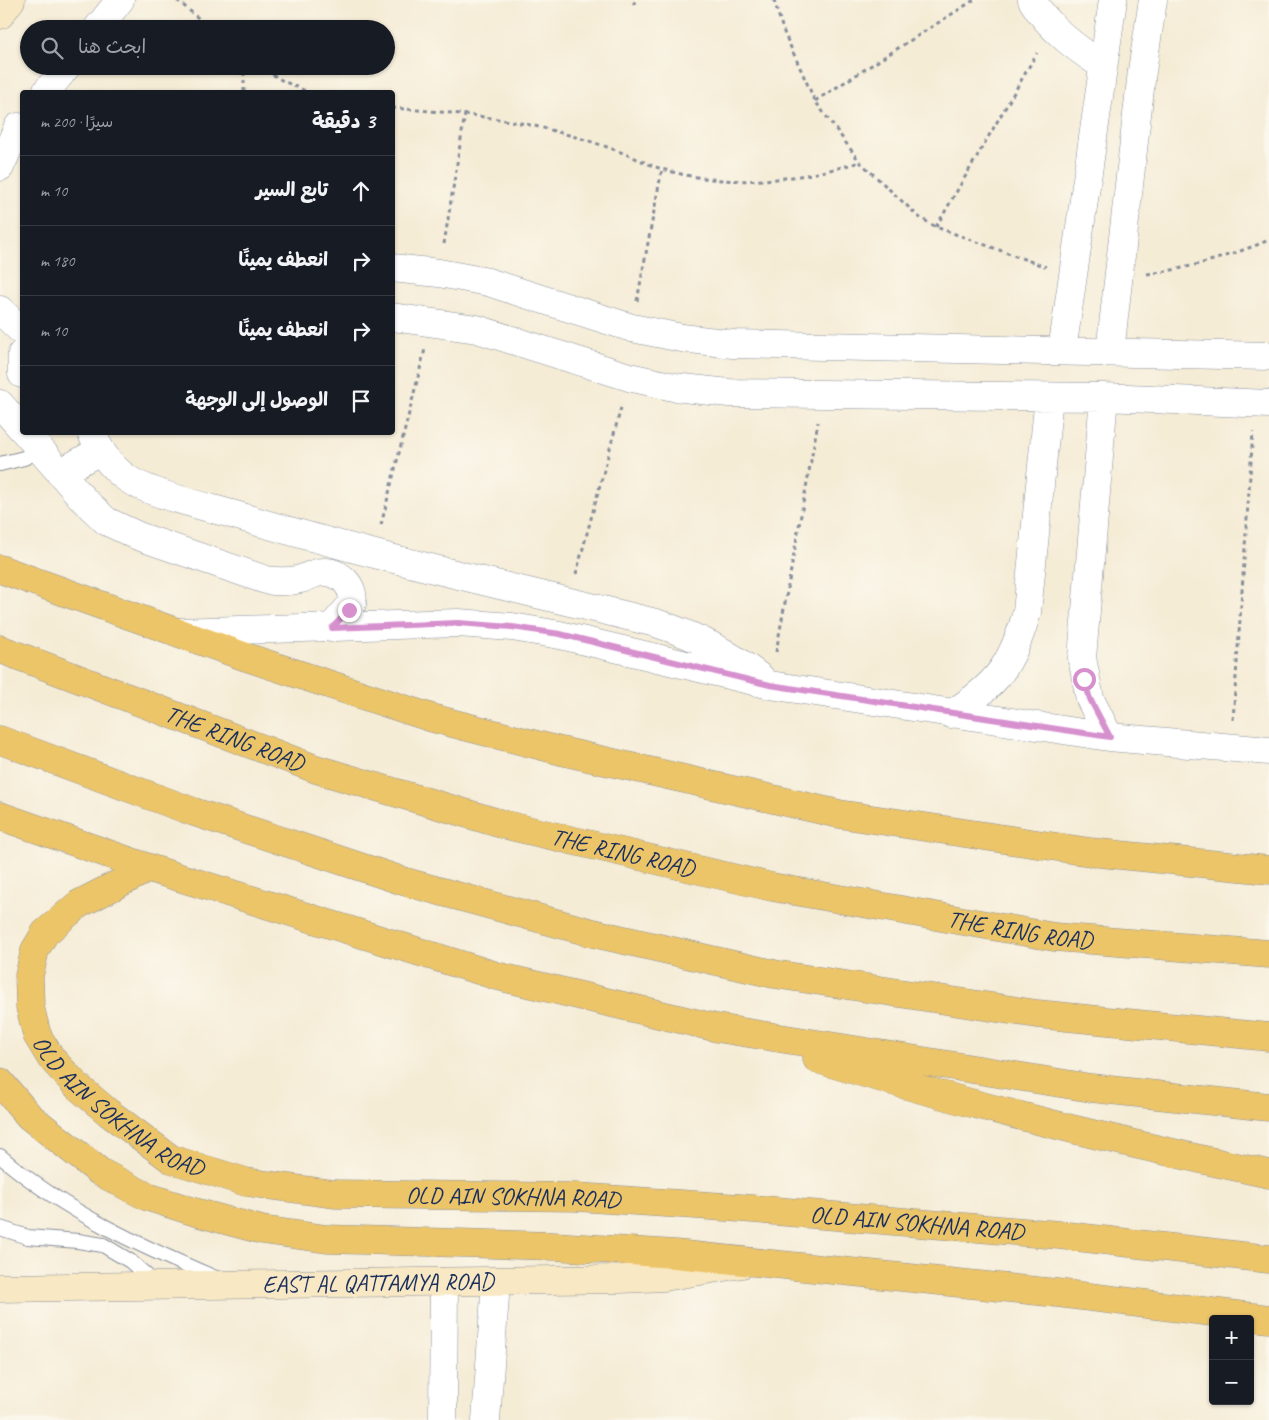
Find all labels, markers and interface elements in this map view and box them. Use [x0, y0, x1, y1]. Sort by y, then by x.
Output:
search box [20, 20, 395, 75]
icon: search [38, 34, 66, 62]
text: ابحث هنا [78, 35, 146, 59]
text: 3 دقيقة [312, 108, 375, 134]
text: سيرًا · 200 m [40, 112, 113, 132]
icon: ahead [347, 177, 375, 205]
text: تابع السير [256, 178, 328, 202]
text: 10 m [40, 181, 67, 201]
icon: right [347, 247, 375, 275]
text: انعطف يمينًا [239, 248, 328, 272]
text: 180 m [40, 251, 74, 271]
icon: right [347, 317, 375, 345]
text: انعطف يمينًا [239, 318, 328, 342]
text: 10 m [40, 321, 67, 341]
icon: arrive [347, 387, 375, 415]
text: الوصول إلى الوجهة [185, 388, 328, 412]
route end [338, 599, 361, 622]
route start [1073, 668, 1096, 691]
street label: THE RING ROAD [161, 698, 310, 779]
street label: THE RING ROAD [548, 821, 699, 884]
street label: THE RING ROAD [945, 903, 1095, 955]
street label: OLD AIN SOKHNA ROAD [26, 1030, 209, 1184]
street label: OLD AIN SOKHNA ROAD [406, 1180, 623, 1215]
street label: OLD AIN SOKHNA ROAD [809, 1199, 1027, 1247]
street label: EAST AL QATTAMYA ROAD [262, 1266, 496, 1299]
map controls [1209, 1315, 1254, 1405]
button: + [1209, 1315, 1254, 1360]
button: − [1209, 1360, 1254, 1405]

